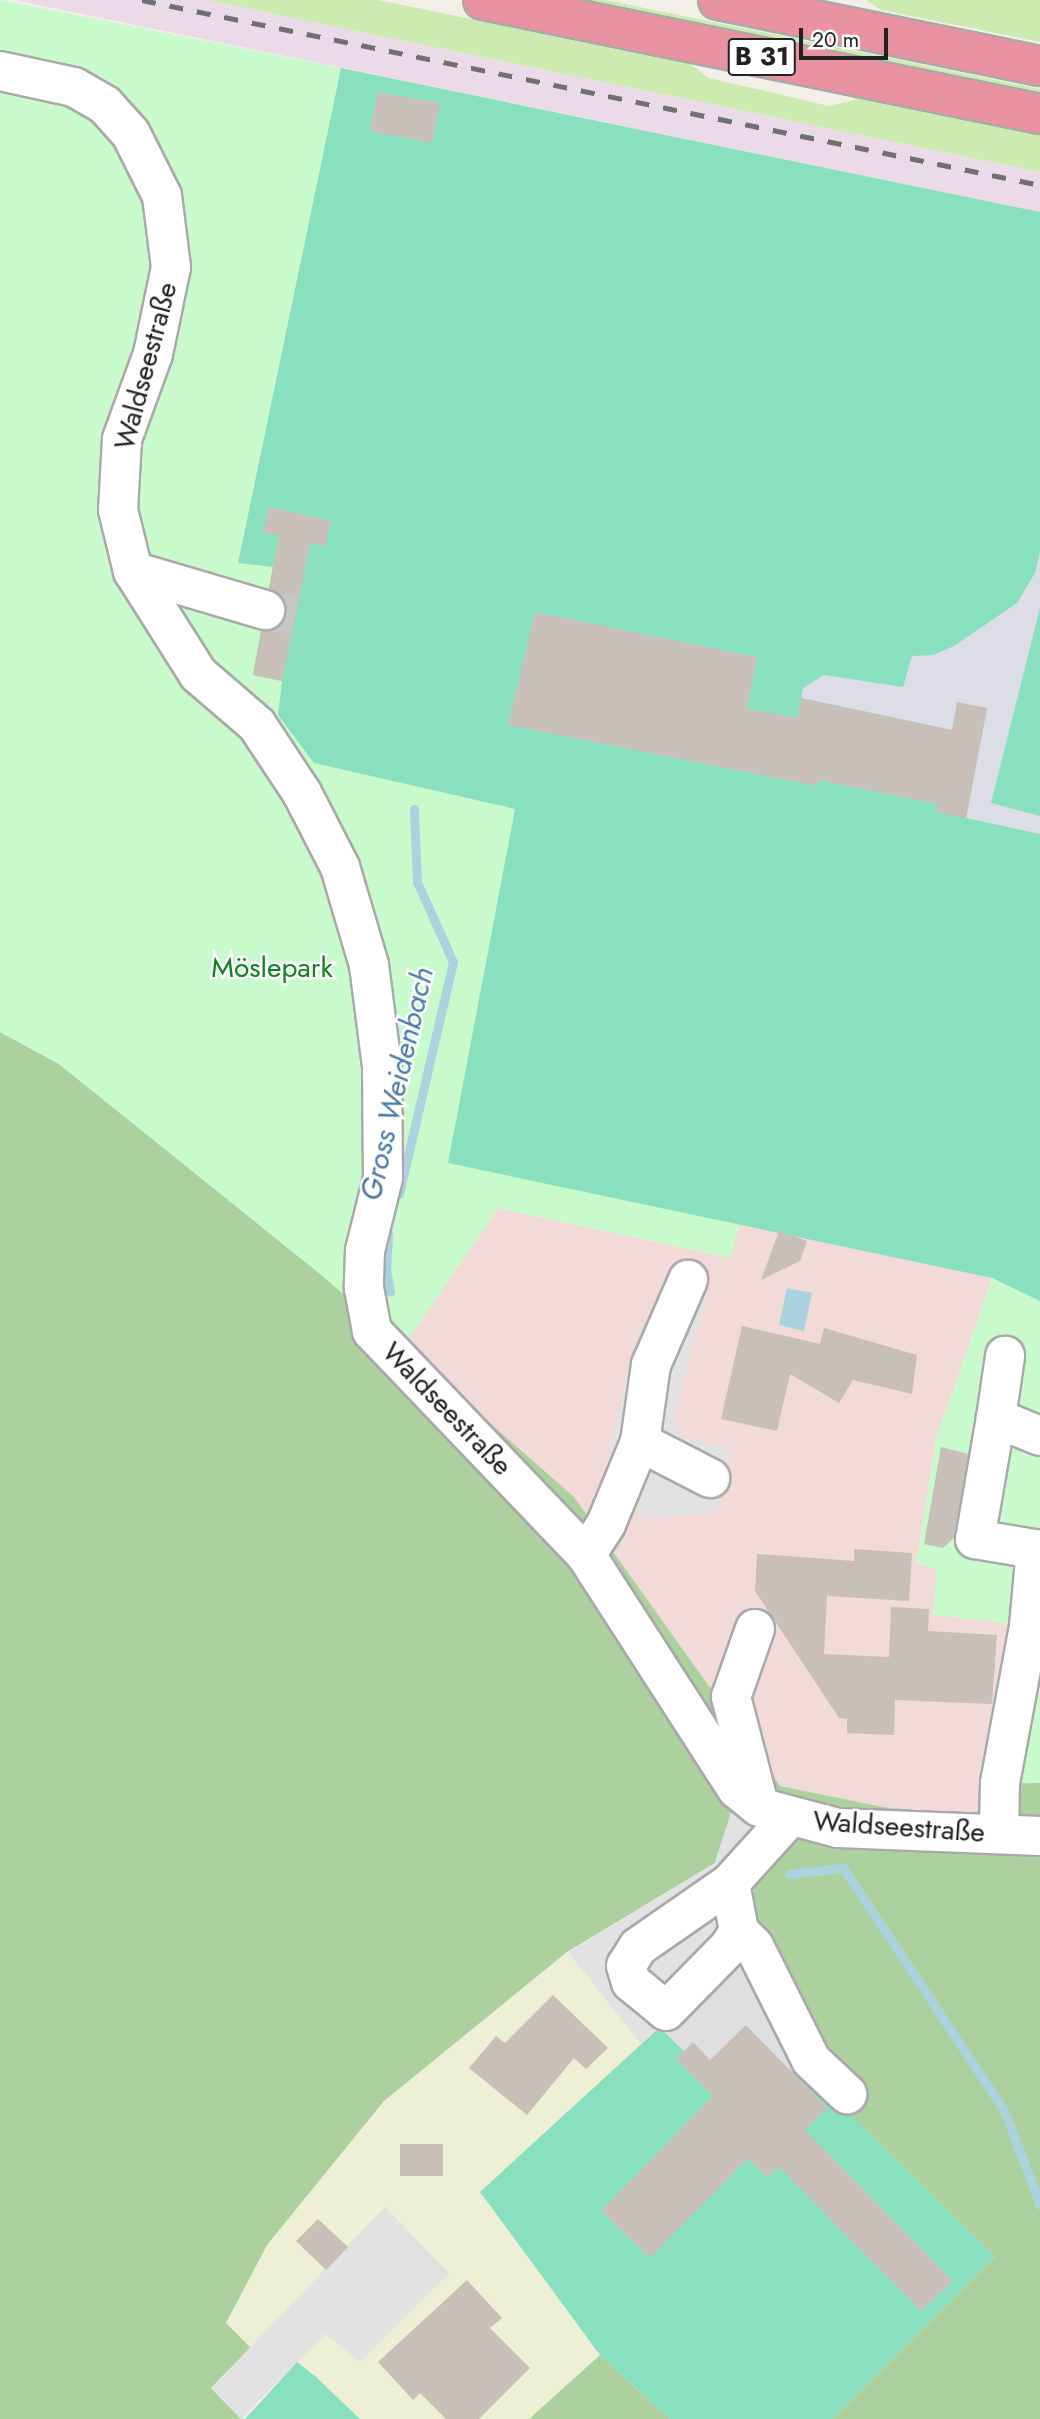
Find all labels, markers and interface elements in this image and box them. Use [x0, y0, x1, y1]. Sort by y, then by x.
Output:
scale bar [802, 14, 891, 58]
text: 20 m [812, 25, 859, 55]
road number: B 31 [727, 34, 797, 80]
street label: Waldseestraße [107, 278, 185, 454]
park label: Möslepark [211, 951, 333, 985]
water label: Gross Weidenbach [353, 964, 441, 1204]
street label: Waldseestraße [375, 1335, 519, 1483]
street label: Waldseestraße [812, 1804, 986, 1850]

